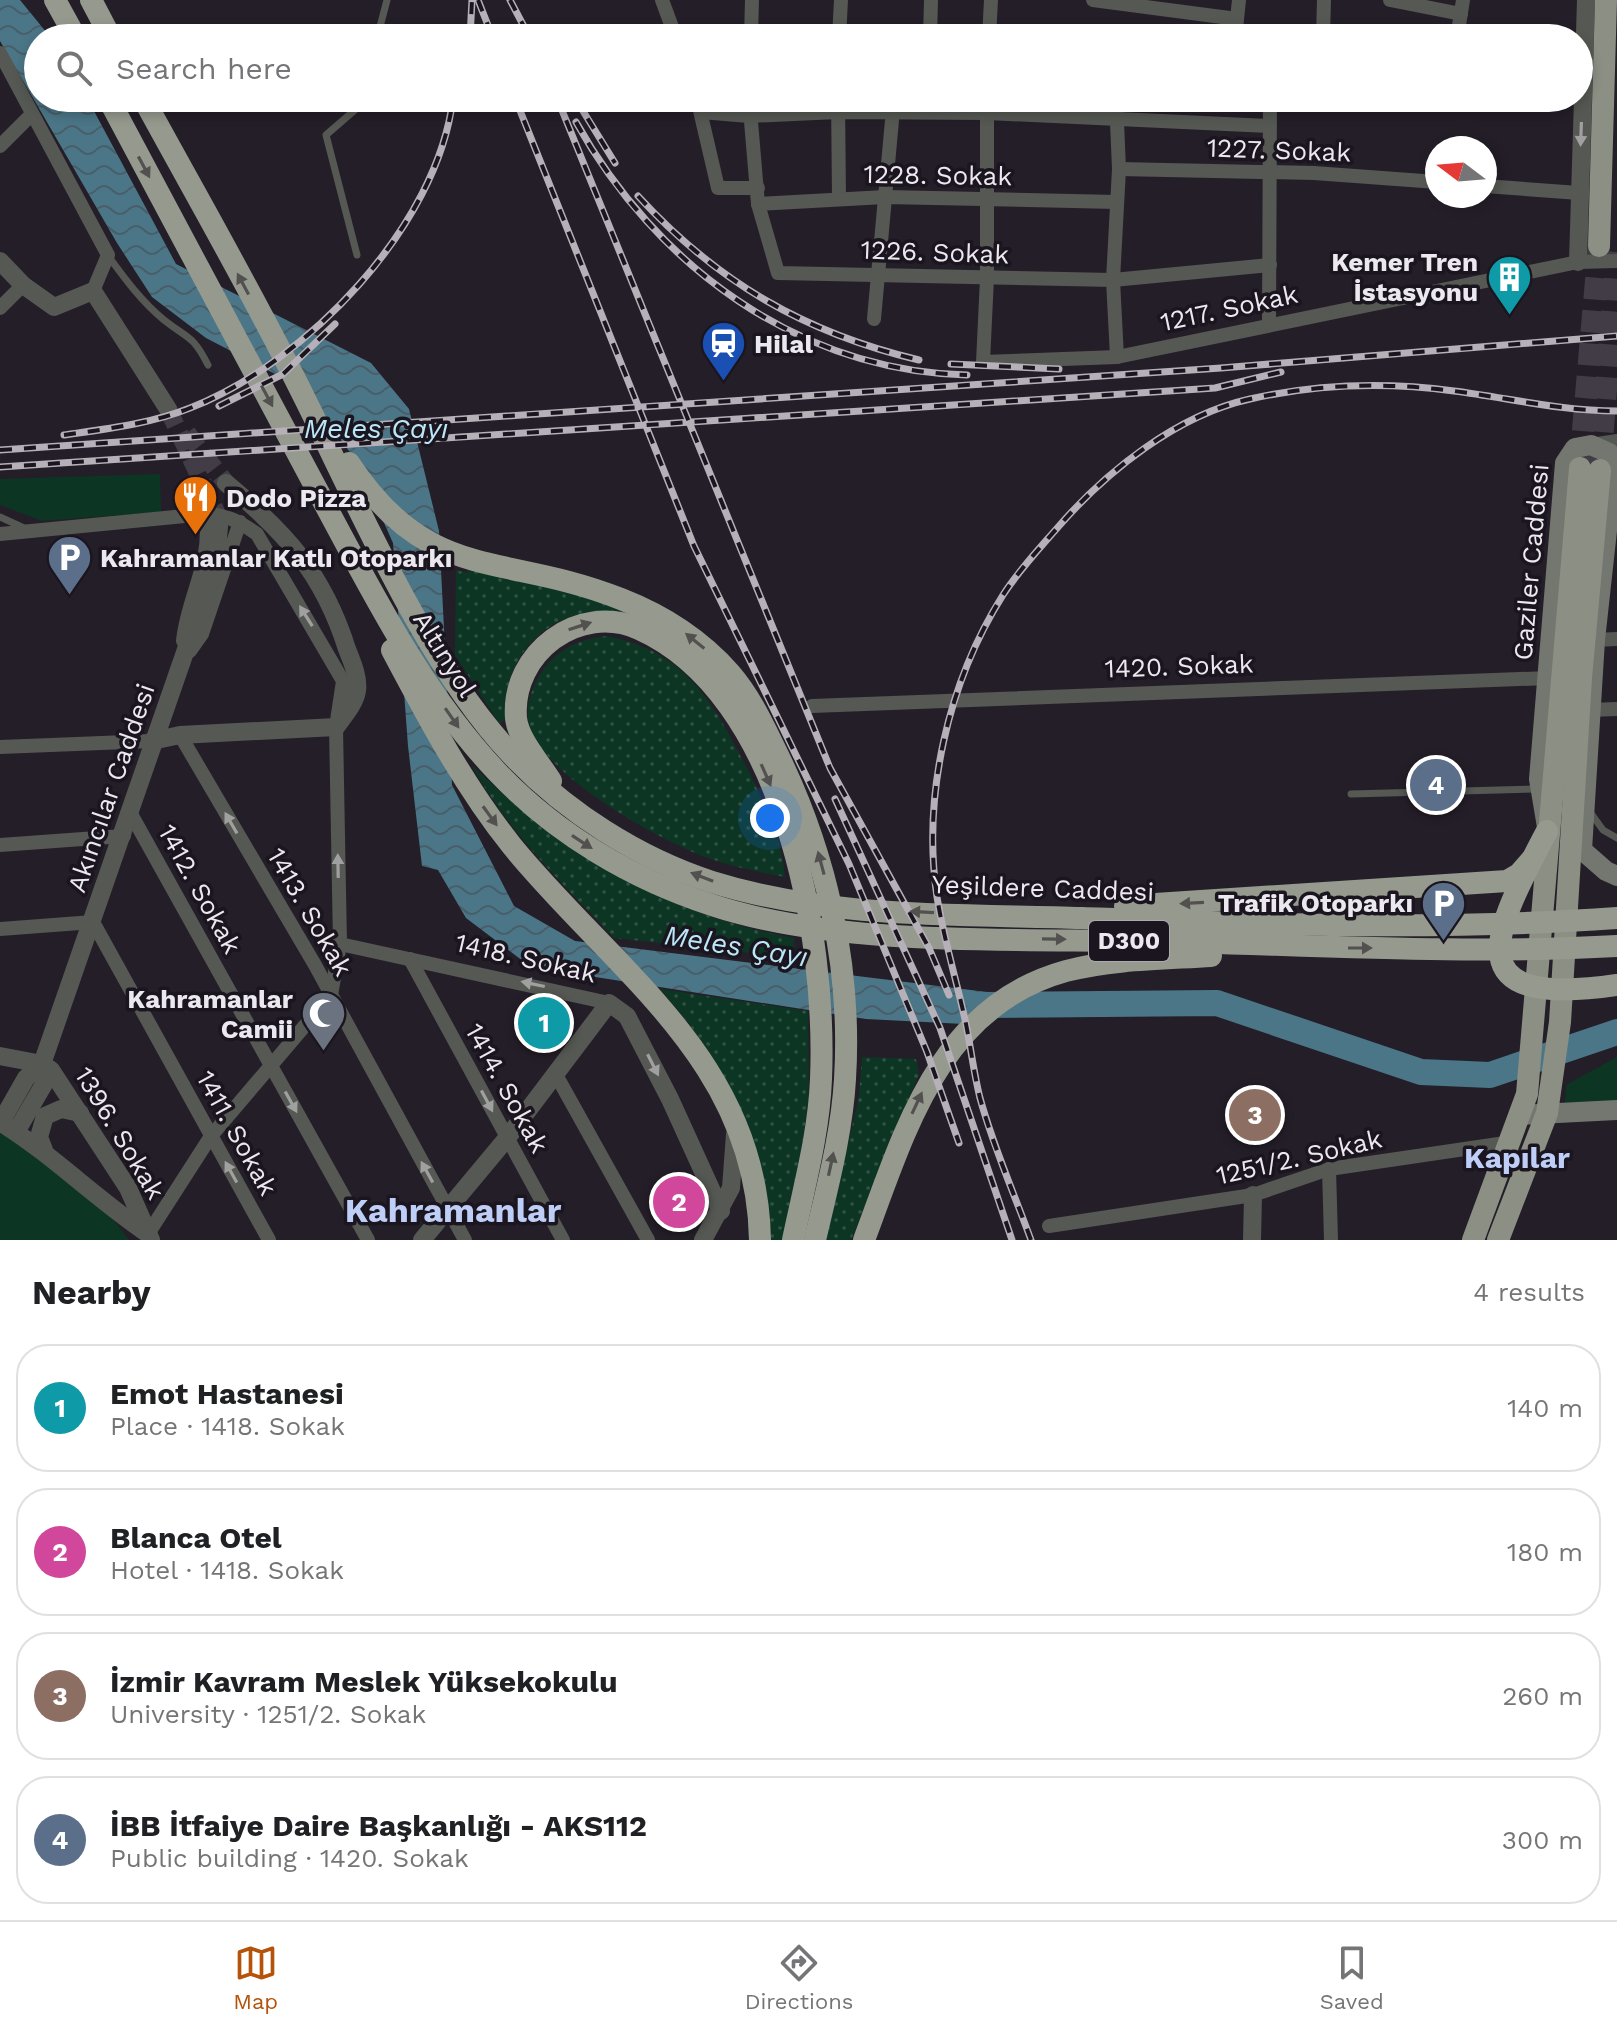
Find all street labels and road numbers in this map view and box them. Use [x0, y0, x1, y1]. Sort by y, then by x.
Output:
street label: 1227. Sokak [1207, 132, 1352, 168]
street label: 1228. Sokak [864, 159, 1013, 191]
street label: 1226. Sokak [860, 234, 1010, 270]
street label: 1217. Sokak [1158, 279, 1301, 337]
street label: Gaziler Caddesi [1507, 463, 1555, 661]
street label: Altınyol [407, 606, 483, 702]
street label: 1420. Sokak [1104, 648, 1254, 684]
street label: Akıncılar Caddesi [61, 680, 161, 896]
street label: 1412. Sokak [152, 819, 248, 959]
street label: 1413. Sokak [261, 843, 359, 982]
street label: Yeşildere Caddesi [931, 869, 1155, 907]
road number: D300 [1089, 921, 1169, 961]
street label: 1418. Sokak [453, 927, 600, 989]
street label: 1414. Sokak [459, 1018, 555, 1158]
street label: 1396. Sokak [69, 1061, 171, 1205]
street label: 1411. Sokak [190, 1065, 284, 1201]
street label: 1251/2. Sokak [1213, 1123, 1385, 1191]

